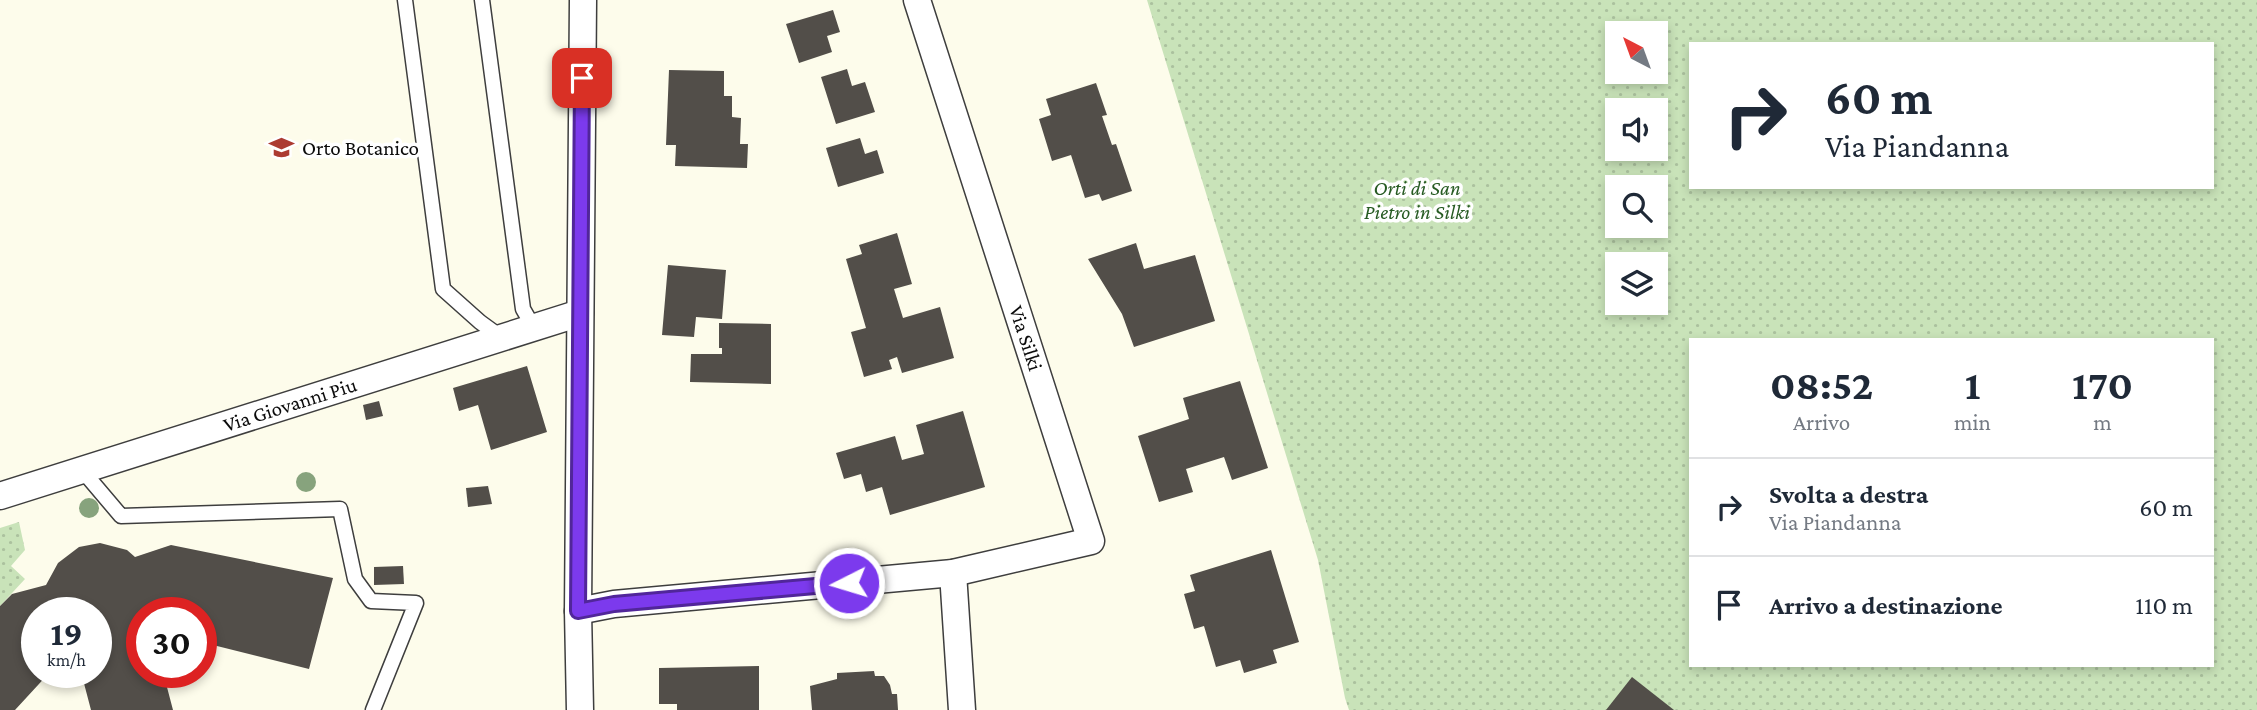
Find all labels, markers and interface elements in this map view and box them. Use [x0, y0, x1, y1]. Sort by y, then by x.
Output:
north arrow [1605, 21, 1668, 84]
map controls [1605, 21, 1668, 315]
pin [552, 48, 612, 108]
icon: arrive [563, 59, 601, 97]
icon: right [1710, 70, 1801, 161]
text: 60 m [1825, 70, 1932, 125]
button: sound [1605, 98, 1668, 161]
text: Via Piandanna [1825, 128, 2009, 164]
school or university icon: Orto Botanico [268, 134, 296, 162]
place label: Orto Botanico [302, 136, 419, 160]
button: search [1605, 175, 1668, 238]
park label: Orti di San Pietro in Silki [1364, 176, 1470, 224]
button: layers [1605, 252, 1668, 315]
street label: Via Silki [1004, 302, 1048, 374]
text: 08:52 [1770, 361, 1873, 408]
text: 1 [1965, 361, 1980, 408]
text: 170 [2072, 361, 2133, 408]
street label: Via Giovanni Piu [220, 372, 360, 437]
text: Arrivo [1793, 409, 1850, 435]
text: min [1954, 409, 1991, 435]
text: m [2093, 409, 2112, 435]
text: Svolta a destra [1769, 480, 1928, 509]
icon: right [1710, 488, 1748, 526]
text: 60 m [2139, 493, 2193, 522]
text: Via Piandanna [1769, 509, 1901, 535]
position arrow [812, 546, 886, 620]
icon: arrive [1710, 586, 1748, 624]
text: Arrivo a destinazione [1769, 591, 2003, 620]
text: 110 m [2135, 591, 2193, 620]
speed limit sign: 30 [126, 597, 217, 688]
text: 19 [50, 614, 83, 653]
text: km/h [47, 650, 86, 670]

